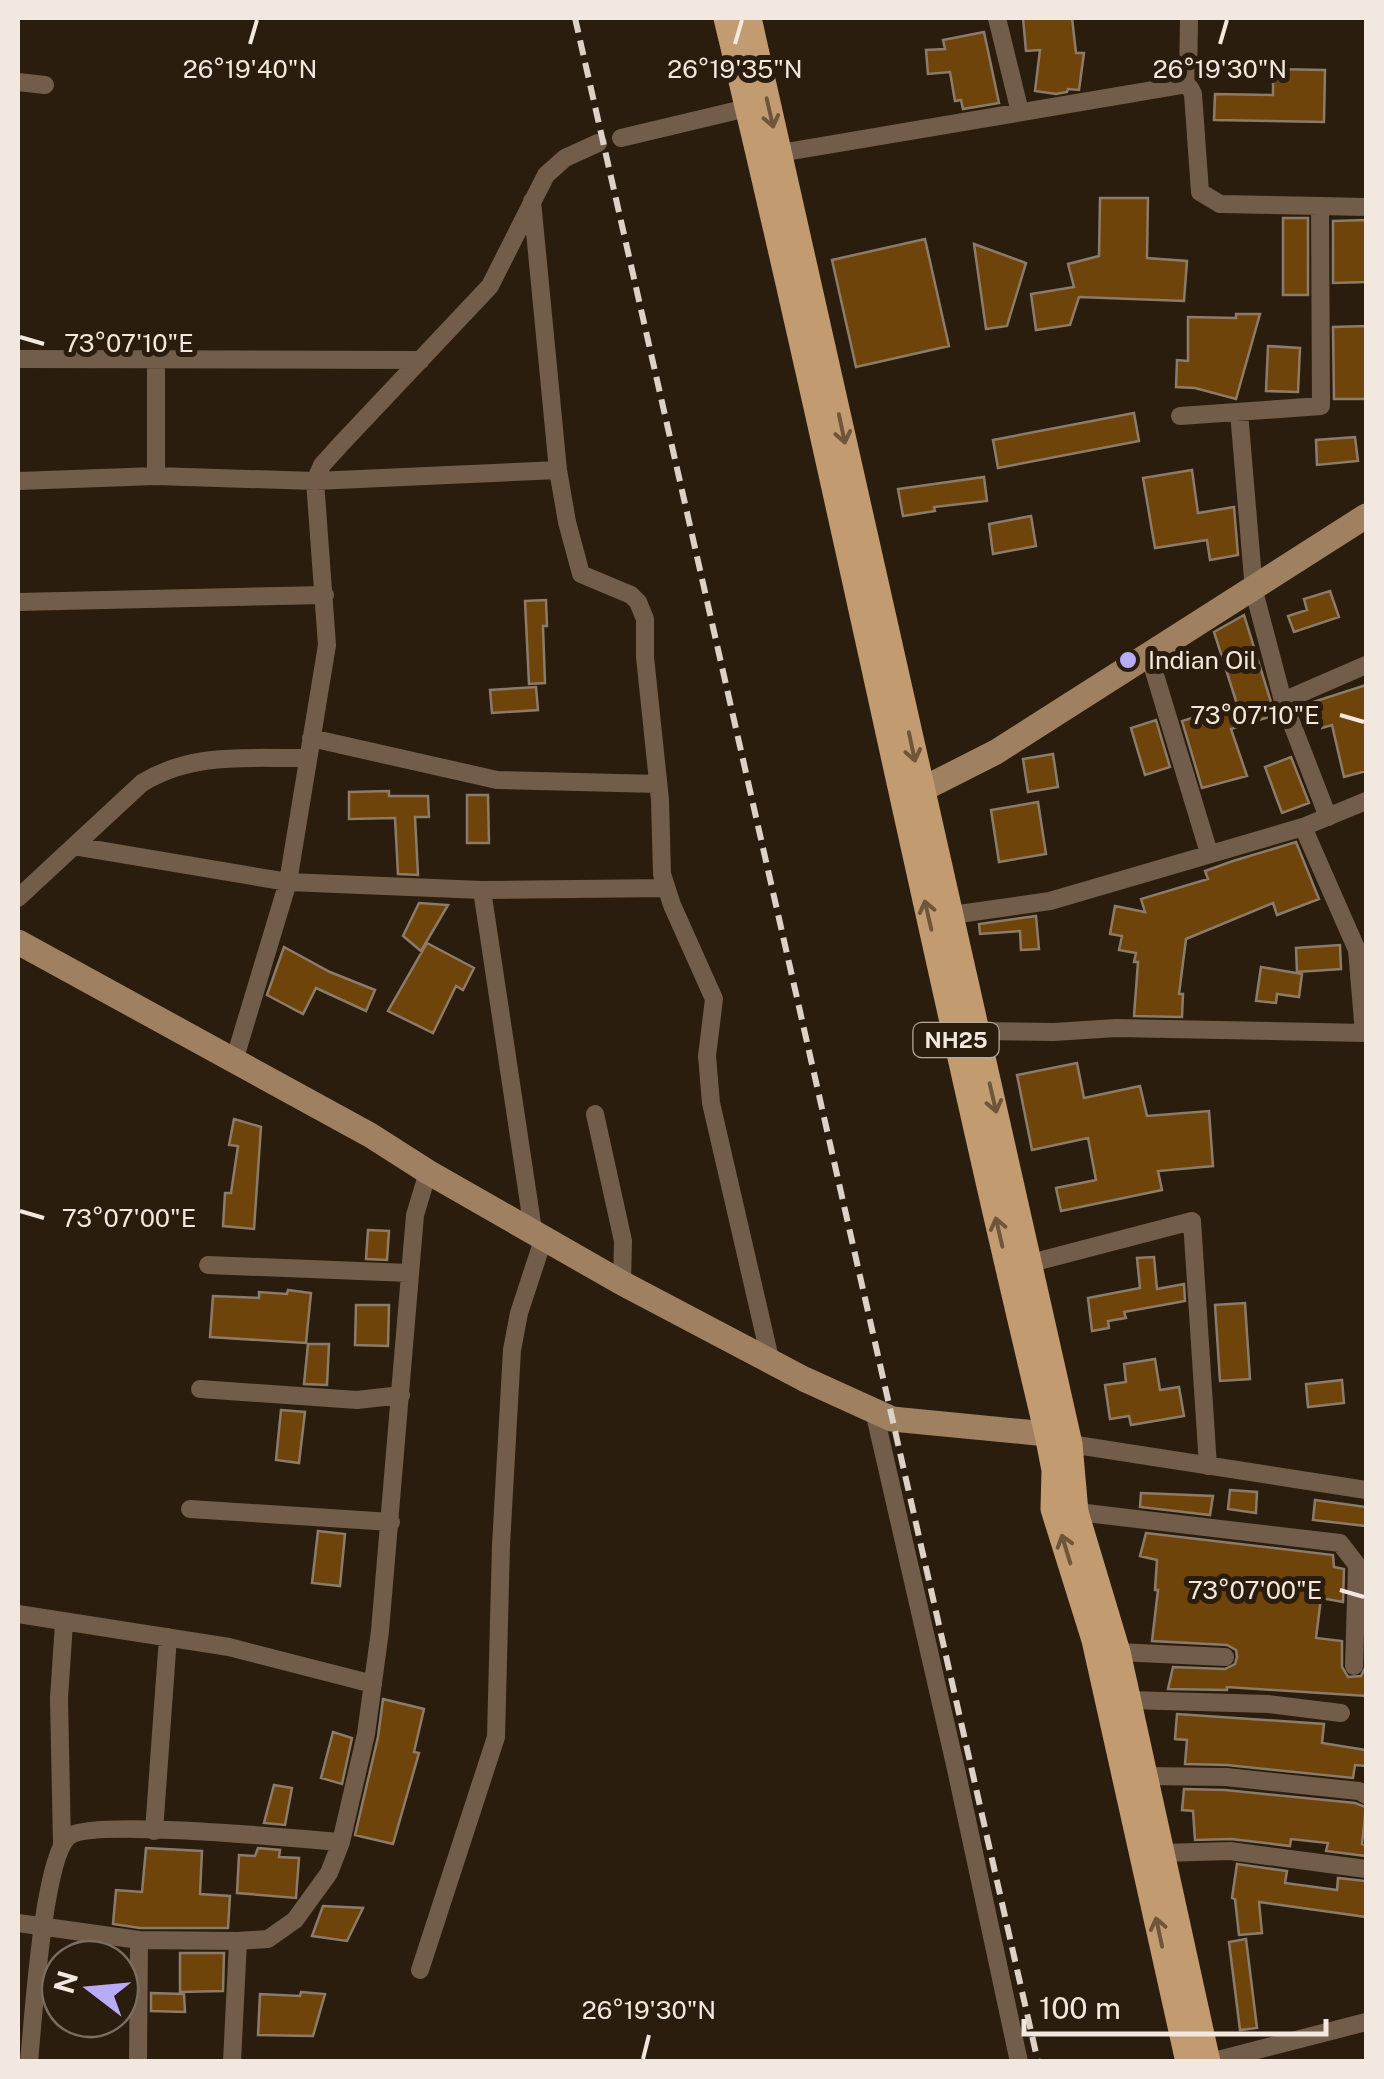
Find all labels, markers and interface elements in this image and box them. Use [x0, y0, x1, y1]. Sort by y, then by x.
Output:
text: 26°19'40"N [183, 54, 317, 84]
text: 26°19'35"N [667, 54, 803, 84]
text: 26°19'30"N [1153, 54, 1287, 84]
one-way arrow [762, 96, 781, 128]
text: 73°07'10"E [64, 328, 194, 358]
one-way arrow [834, 413, 853, 445]
place label: Indian Oil [1148, 645, 1257, 675]
marker: Indian Oil [1117, 649, 1139, 671]
text: 73°07'10"E [1190, 700, 1320, 730]
one-way arrow [903, 730, 922, 762]
one-way arrow [918, 900, 936, 932]
road number: NH25 [914, 1023, 998, 1057]
one-way arrow [985, 1081, 1003, 1113]
text: 73°07'00"E [62, 1203, 196, 1233]
one-way arrow [989, 1217, 1007, 1249]
one-way arrow [1055, 1533, 1073, 1565]
text: 73°07'00"E [1188, 1575, 1322, 1605]
one-way arrow [1149, 1917, 1167, 1949]
north arrow [40, 1939, 140, 2039]
text: N [47, 1967, 84, 1997]
scale bar [1024, 1974, 1326, 2036]
text: 100 m [1039, 1990, 1121, 2026]
text: 26°19'30"N [582, 1995, 716, 2025]

